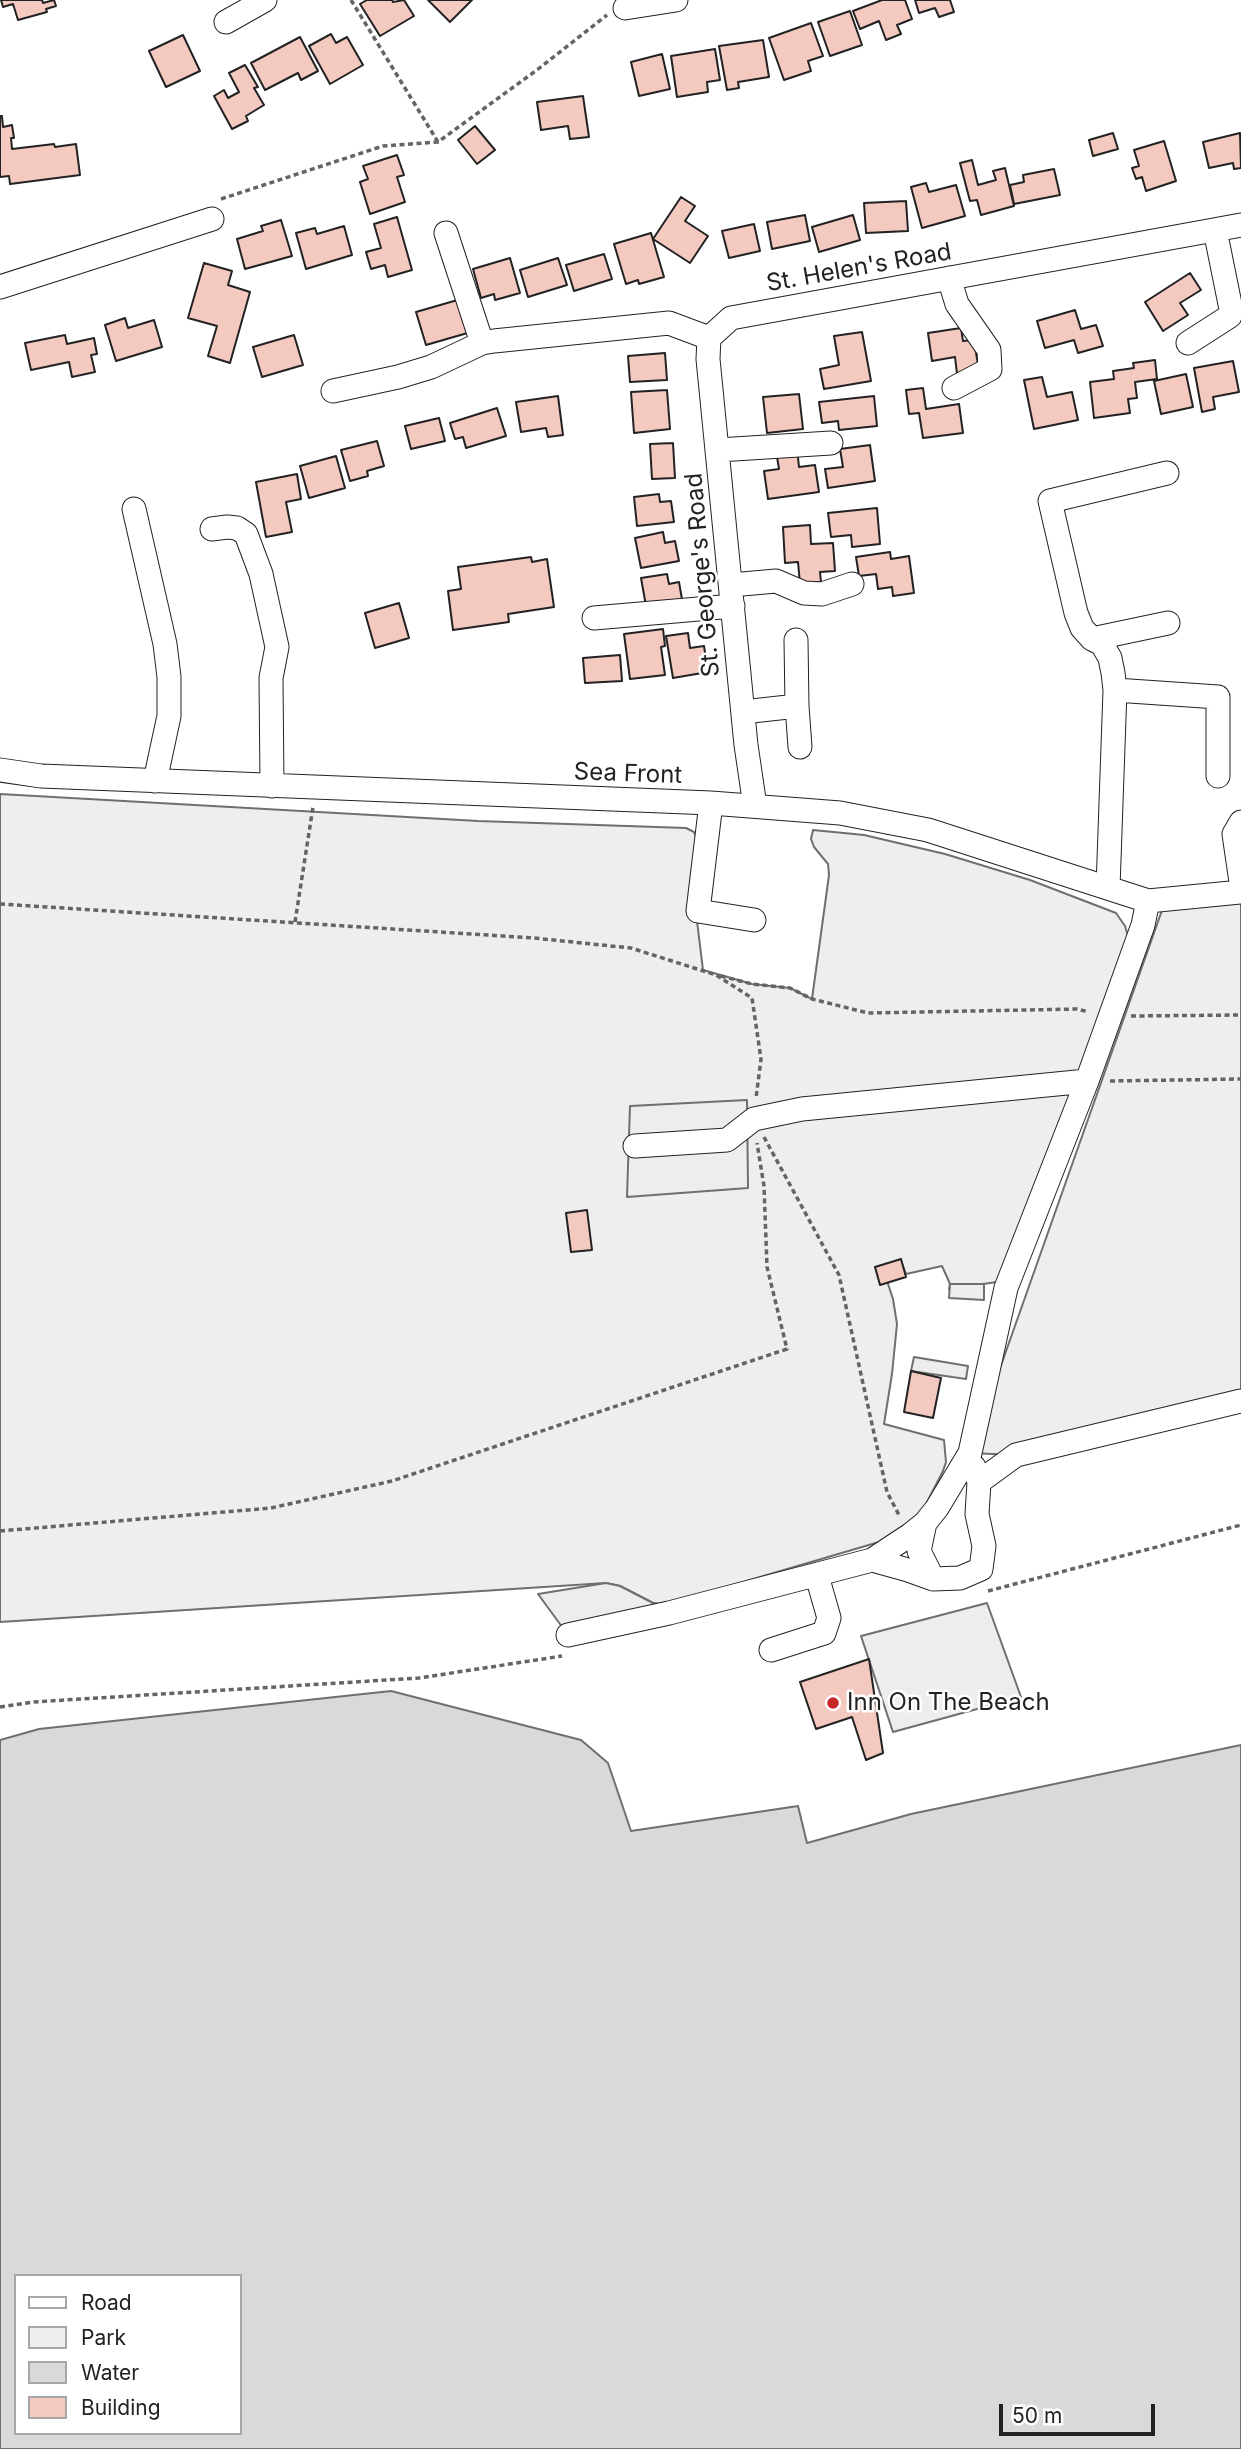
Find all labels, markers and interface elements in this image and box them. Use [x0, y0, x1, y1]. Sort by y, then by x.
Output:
street label: St. Helen's Road [764, 238, 954, 298]
street label: St. George's Road [680, 472, 726, 678]
street label: Sea Front [573, 758, 683, 790]
place label: Inn On The Beach [847, 1689, 1050, 1717]
marker: Inn On The Beach [825, 1695, 841, 1711]
legend [14, 2274, 242, 2435]
text: Road [81, 2290, 132, 2315]
text: Park [81, 2325, 126, 2350]
text: Water [81, 2360, 139, 2385]
scale bar [1003, 2390, 1159, 2434]
text: Building [81, 2395, 161, 2420]
text: 50 m [1012, 2403, 1062, 2428]

